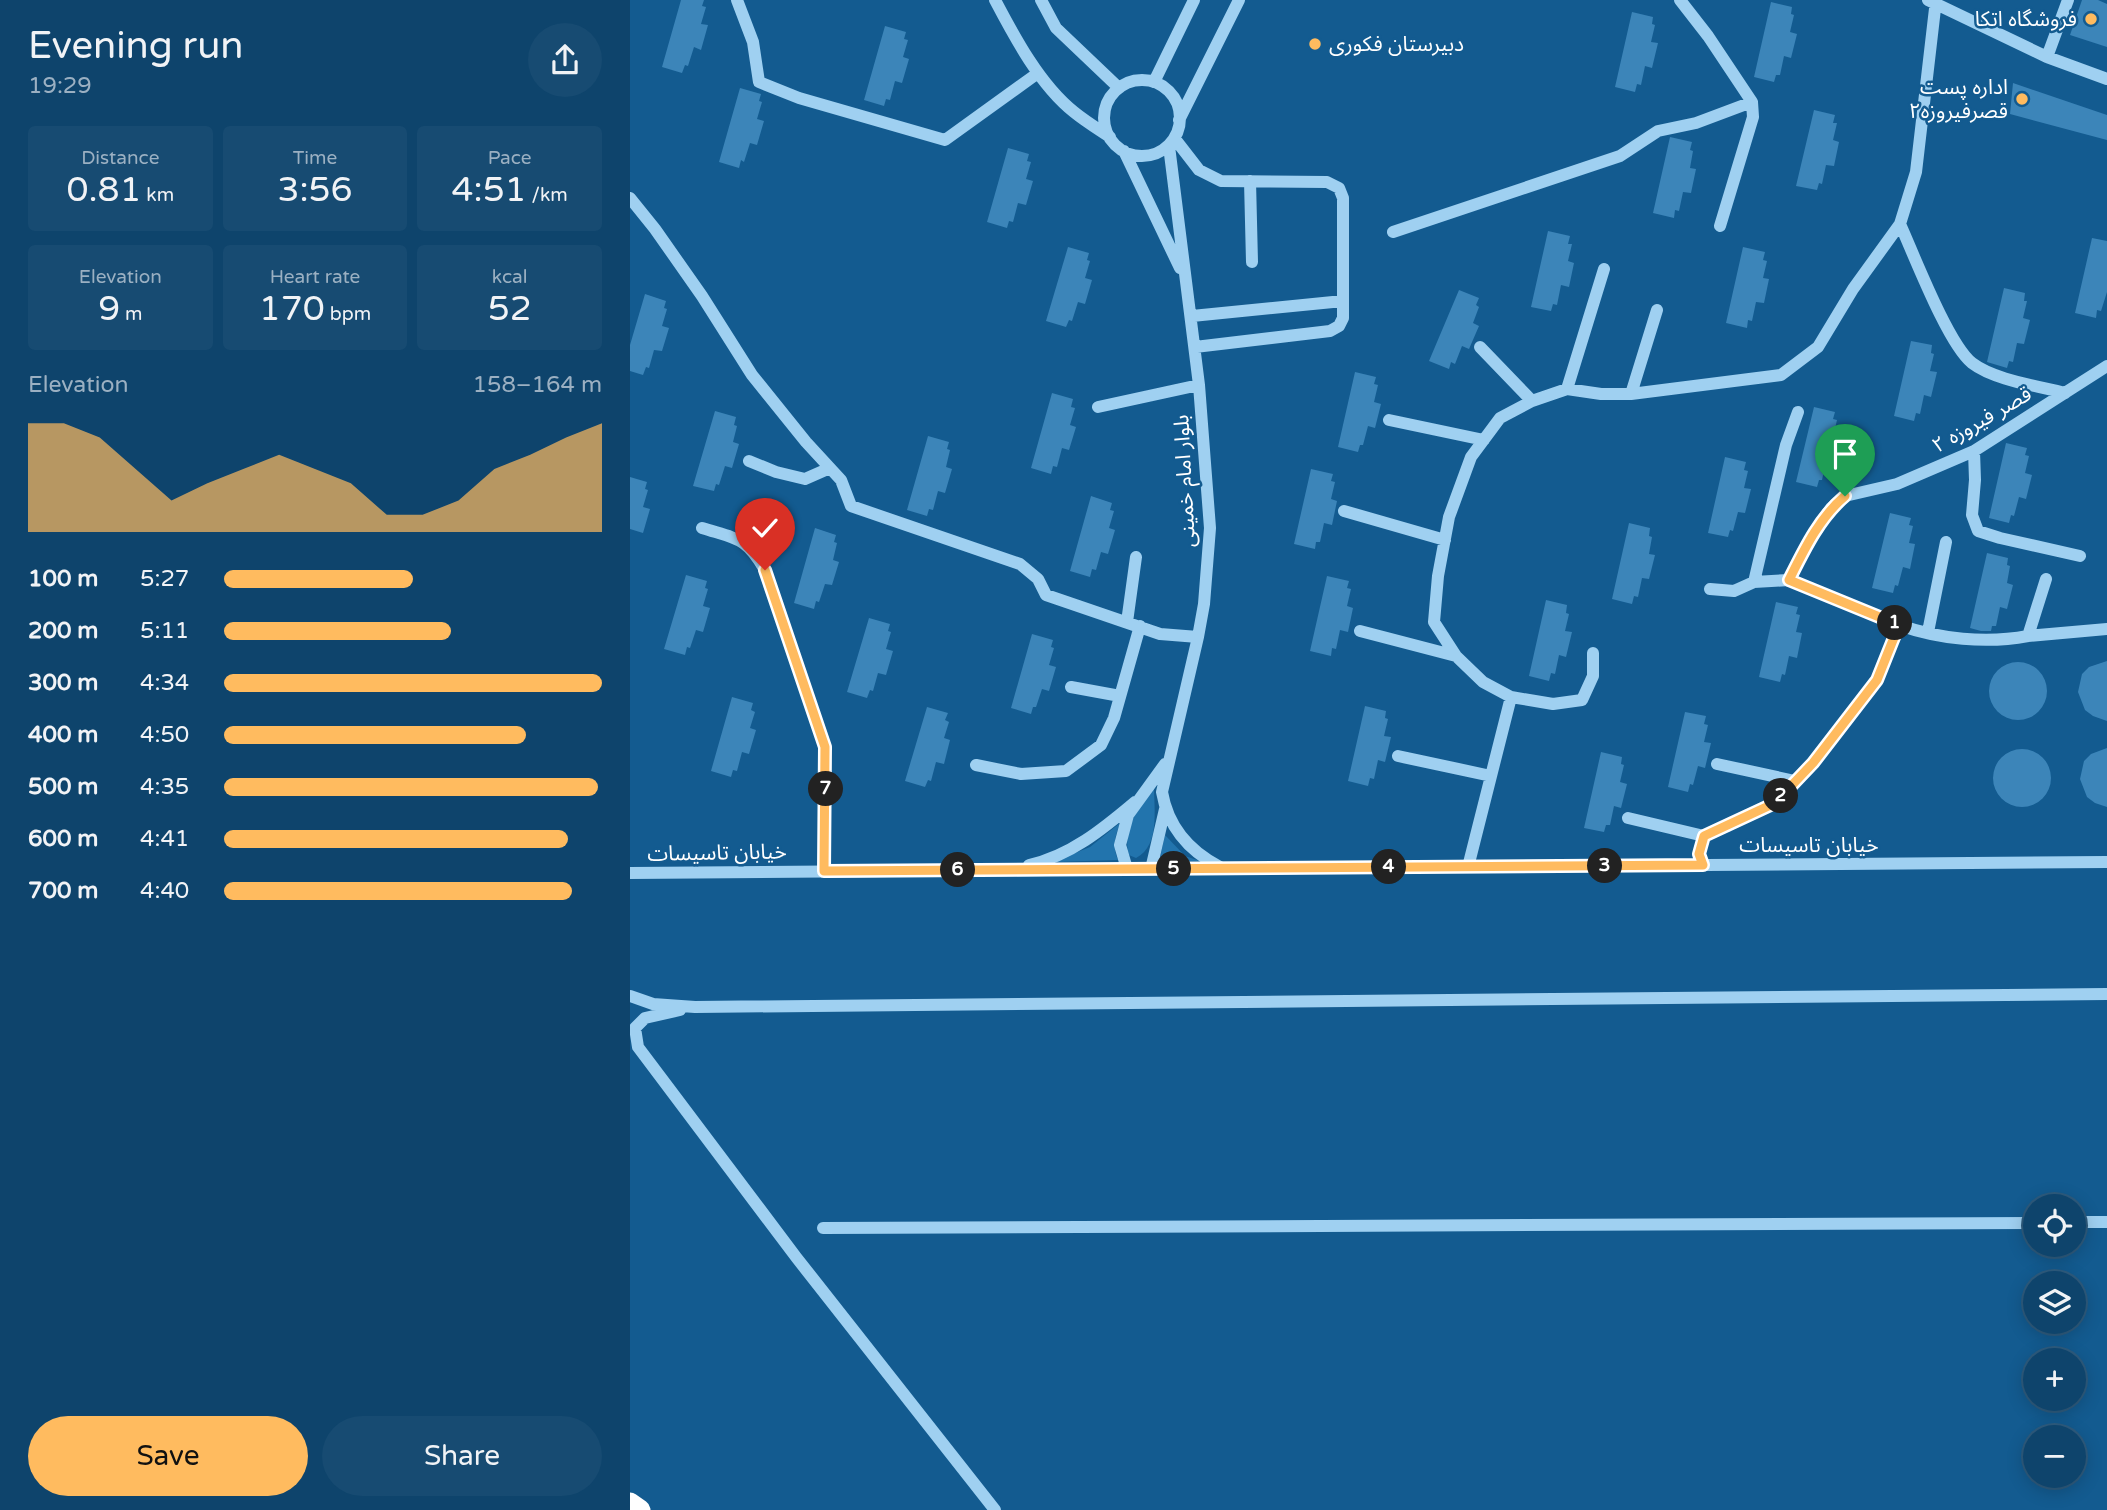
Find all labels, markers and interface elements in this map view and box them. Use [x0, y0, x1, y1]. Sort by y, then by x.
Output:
place label: فروشگاه اتکا [1975, 7, 2077, 32]
marker: فروشگاه اتکا [2083, 11, 2099, 27]
text: Evening run [28, 23, 243, 69]
button: share [528, 23, 602, 97]
place label: دبیرستان فکوری [1329, 32, 1464, 57]
marker: دبیرستان فکوری [1307, 36, 1323, 52]
text: 19:29 [28, 72, 92, 100]
place label: اداره پست قصرفیروزه۲ [1909, 75, 2008, 124]
marker: اداره پست قصرفیروزه۲ [2014, 91, 2030, 107]
text: Distance [81, 147, 159, 169]
text: Time [293, 147, 337, 169]
text: Pace [488, 147, 532, 169]
text: 0.81 [67, 169, 141, 211]
text: 3:56 [277, 169, 353, 211]
text: 4:51 [452, 169, 527, 211]
text: km [141, 184, 174, 206]
text: /km [527, 184, 568, 206]
text: Elevation [79, 266, 162, 288]
text: Heart rate [270, 266, 360, 288]
text: kcal [492, 266, 528, 288]
text: 9 [98, 288, 120, 330]
text: 170 [259, 288, 325, 330]
text: 52 [488, 288, 532, 330]
text: m [120, 303, 143, 325]
text: bpm [325, 303, 371, 325]
text: Elevation [28, 371, 129, 399]
text: 158–164 m [473, 371, 602, 399]
street label: قصر فیروزه ۲ [1928, 381, 2036, 459]
street label: بلوار امام خمینی [1169, 414, 1204, 548]
pin [1815, 424, 1875, 496]
icon: arrive [1826, 435, 1864, 473]
pin [735, 498, 795, 570]
icon: check [746, 509, 784, 547]
text: 100 m [28, 565, 98, 593]
text: 5:27 [140, 565, 189, 593]
pin: 1 [1878, 606, 1912, 640]
text: 1 [1889, 611, 1900, 633]
text: 200 m [28, 617, 98, 645]
text: 5:11 [140, 617, 189, 645]
text: 300 m [28, 669, 98, 697]
text: 4:34 [140, 669, 189, 697]
text: 400 m [28, 721, 98, 749]
text: 4:50 [140, 721, 189, 749]
pin: 7 [808, 772, 844, 806]
text: 500 m [28, 773, 98, 801]
text: 4:35 [140, 773, 189, 801]
text: 7 [820, 777, 831, 799]
pin: 2 [1764, 778, 1798, 814]
text: 2 [1775, 784, 1786, 806]
text: 600 m [28, 825, 98, 853]
text: 4:41 [140, 825, 189, 853]
street label: خیابان تاسیسات [1739, 833, 1879, 858]
street label: خیابان تاسیسات [647, 839, 787, 867]
pin: 3 [1588, 848, 1622, 884]
pin: 4 [1372, 850, 1406, 884]
pin: 6 [940, 852, 976, 888]
pin: 5 [1156, 852, 1192, 886]
text: 3 [1599, 854, 1610, 876]
text: 4 [1383, 855, 1394, 877]
text: 5 [1168, 857, 1179, 879]
text: 6 [952, 858, 963, 880]
text: 700 m [28, 877, 98, 905]
text: 4:40 [140, 877, 189, 905]
map controls [2023, 1194, 2086, 1488]
button: locate [2023, 1194, 2086, 1257]
button: layers [2023, 1271, 2086, 1334]
button: + [2023, 1348, 2086, 1411]
button: Save [28, 1416, 308, 1496]
button: Share [322, 1416, 602, 1496]
button: − [2023, 1425, 2086, 1488]

